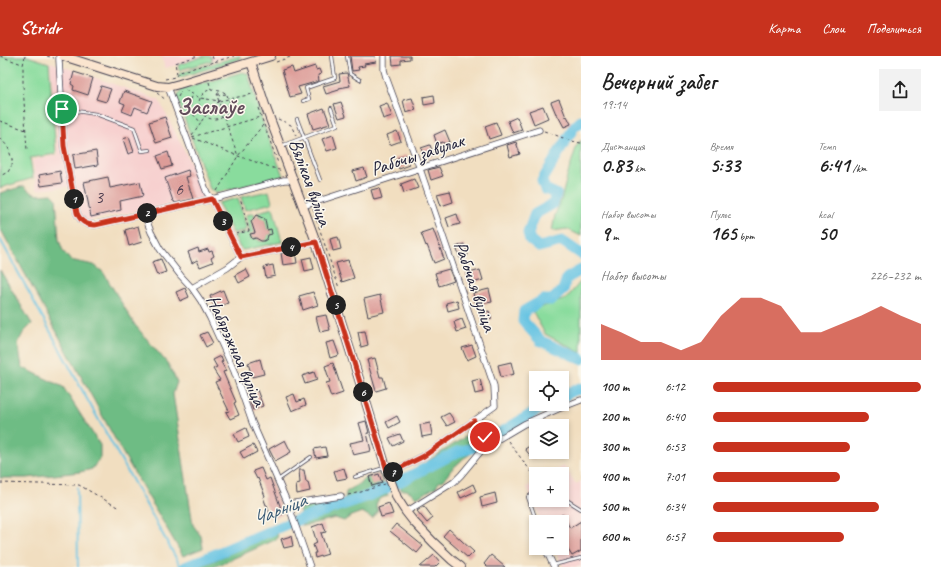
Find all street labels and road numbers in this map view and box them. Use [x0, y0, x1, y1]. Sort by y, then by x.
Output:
street label: Рабочы завулак [368, 128, 469, 181]
street label: Вялікая вуліца [283, 136, 337, 231]
street label: Рабочая вуліца [448, 238, 502, 336]
street label: Набярэжная вуліца [201, 291, 272, 411]

